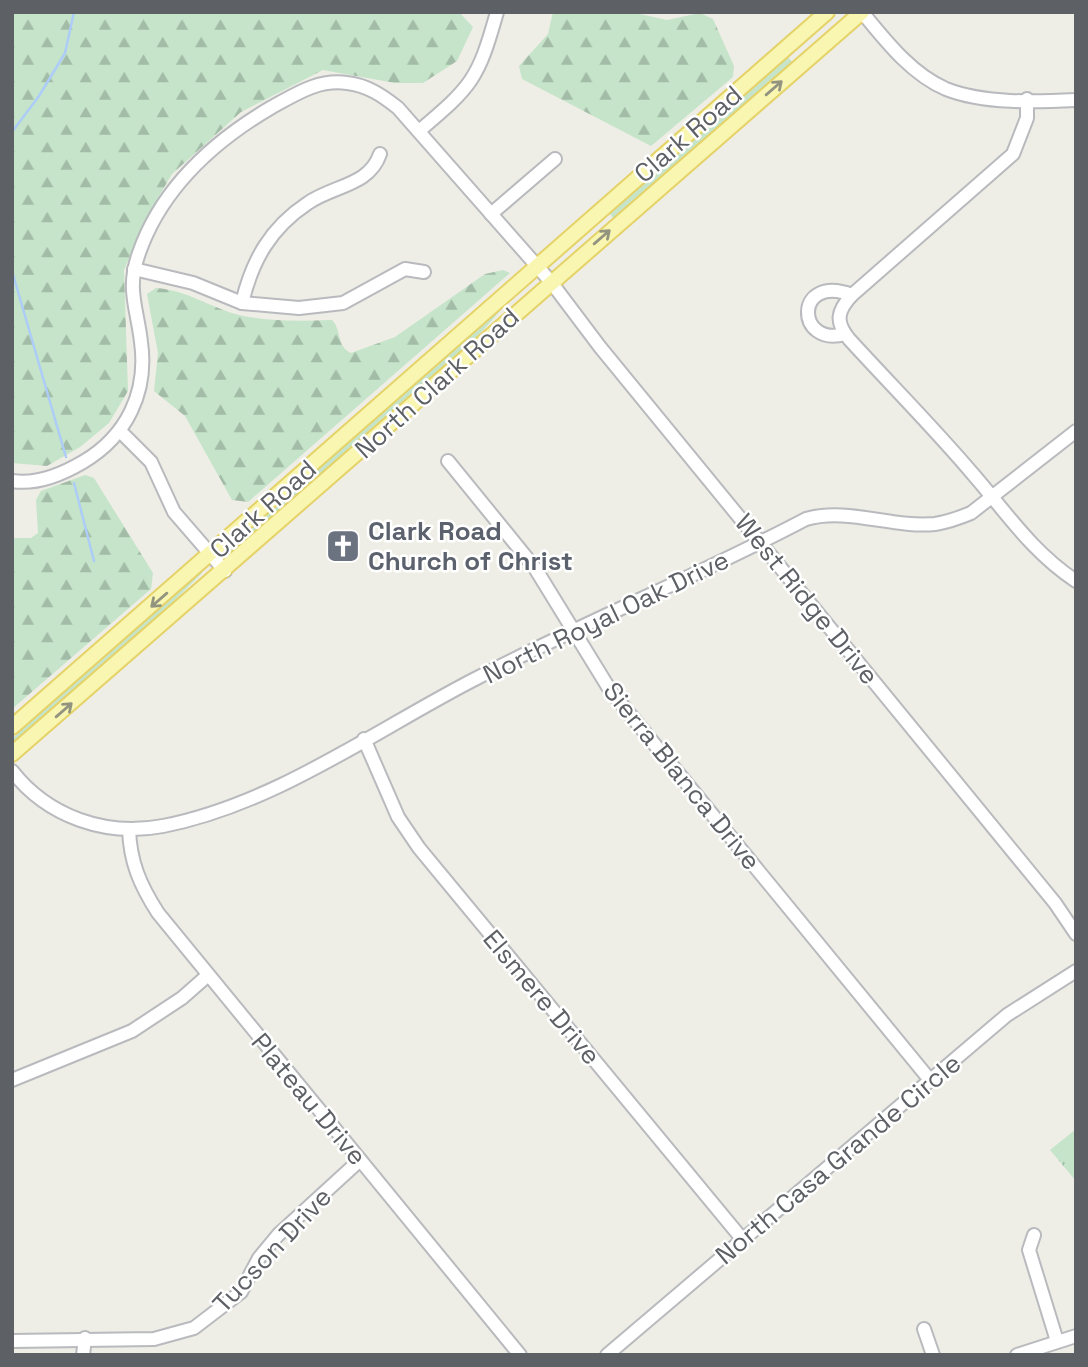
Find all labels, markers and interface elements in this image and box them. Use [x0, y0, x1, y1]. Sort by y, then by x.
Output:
street label: Clark Road [627, 78, 749, 190]
one-way arrow [765, 80, 783, 96]
one-way arrow [593, 229, 611, 245]
street label: North Clark Road [348, 300, 526, 466]
street label: Clark Road [202, 452, 324, 566]
street label: West Ridge Drive [728, 507, 886, 691]
place label: Clark Road Church of Christ [368, 514, 573, 578]
church icon: Clark Road Church of Christ [324, 527, 362, 565]
street label: North Royal Oak Drive [477, 543, 735, 691]
one-way arrow [150, 592, 168, 608]
street label: Sierra Blanca Drive [596, 675, 768, 877]
one-way arrow [55, 702, 73, 718]
street label: Elsmere Drive [476, 922, 608, 1072]
street label: Plateau Drive [244, 1026, 374, 1172]
street label: North Casa Grande Circle [708, 1046, 968, 1272]
street label: Tucson Drive [205, 1180, 339, 1320]

